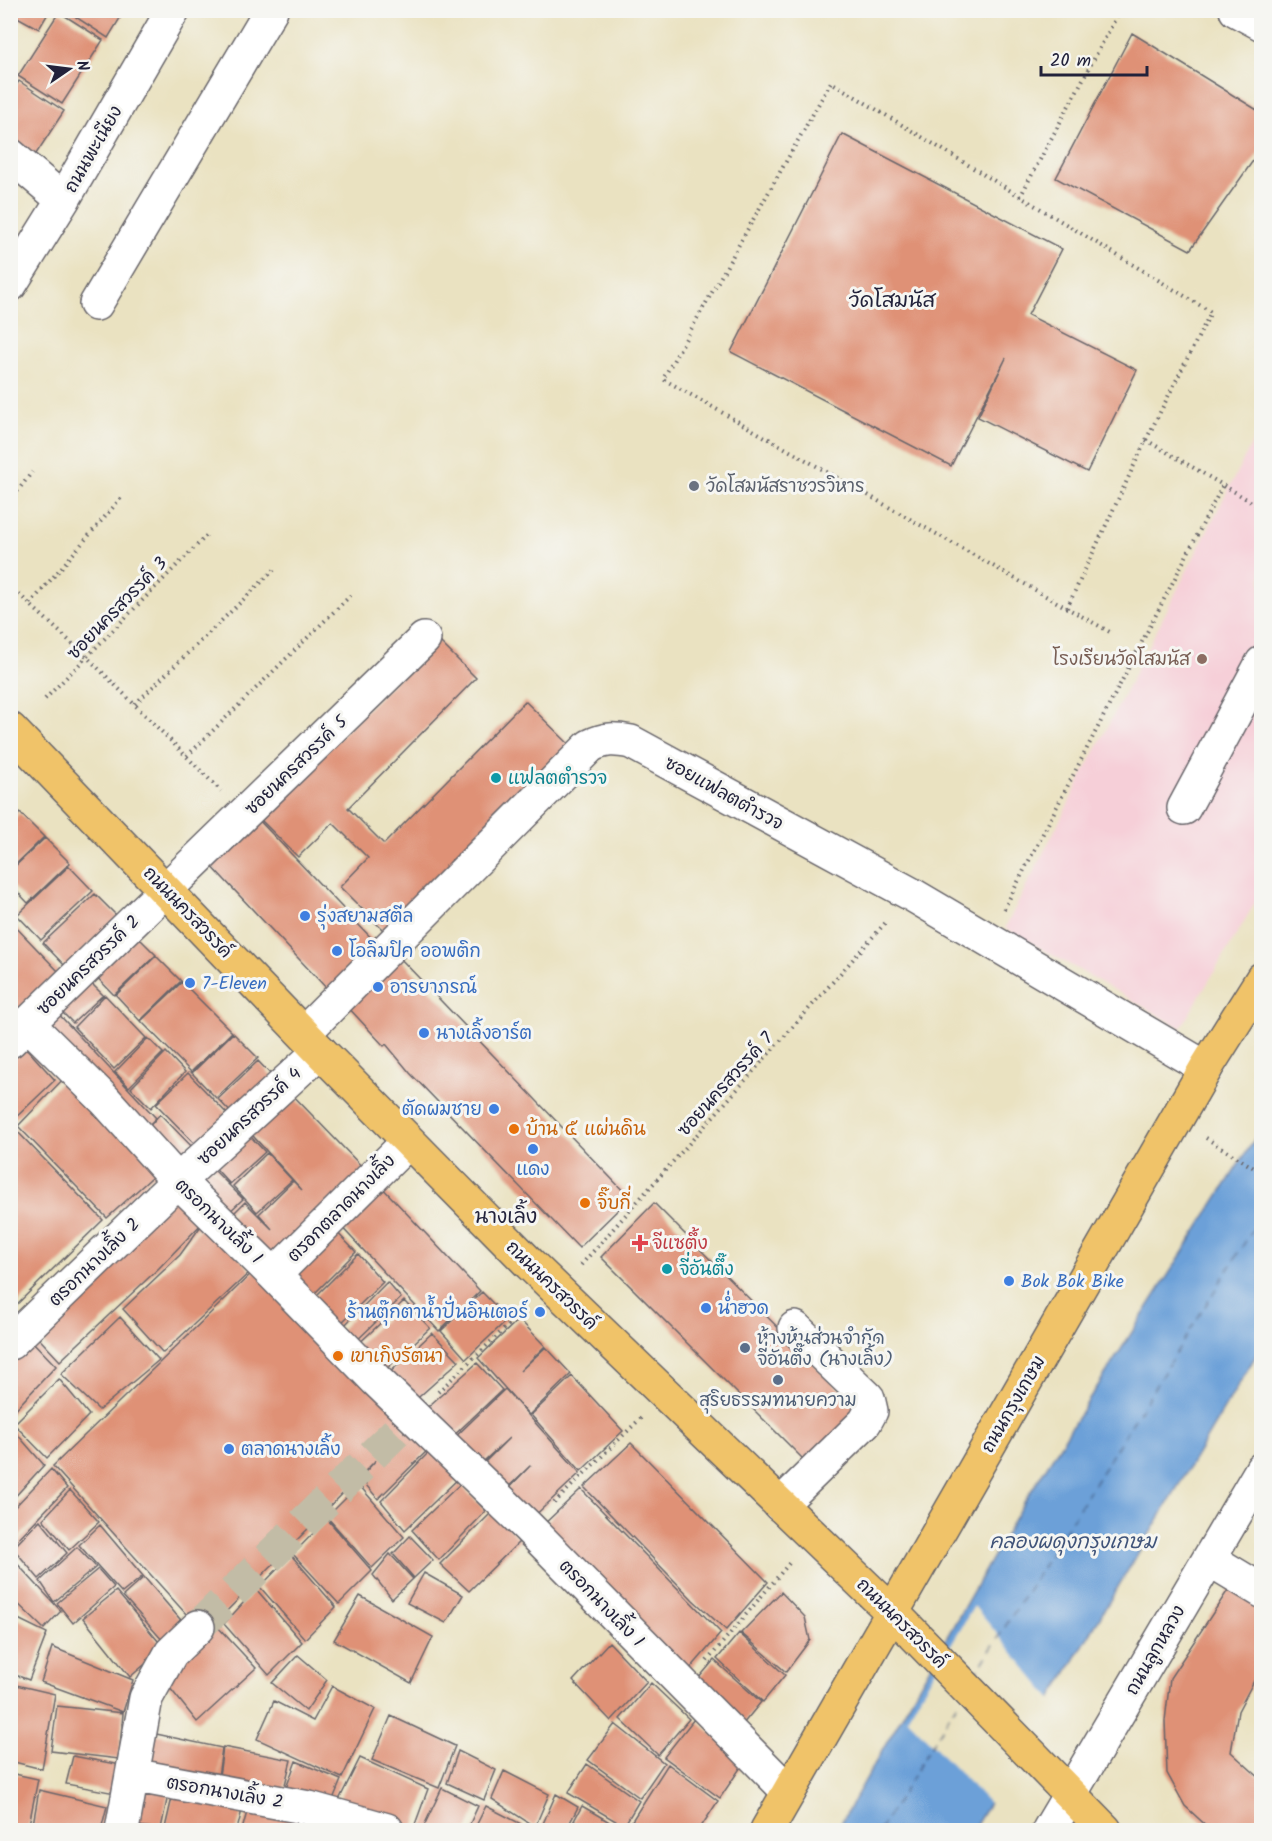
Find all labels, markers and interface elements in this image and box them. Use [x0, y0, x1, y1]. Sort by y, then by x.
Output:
north arrow [39, 39, 99, 99]
scale bar [1041, 39, 1148, 77]
text: 20 m [1050, 47, 1091, 76]
text: N [69, 58, 95, 74]
street label: ถนนพะเนียง [58, 101, 131, 199]
district label: วัดโสมนัส [849, 285, 937, 318]
place label: วัดโสมนัสราชวรวิหาร [706, 473, 864, 502]
marker: วัดโสมนัสราชวรวิหาร [687, 479, 701, 493]
street label: ซอยนครสวรรค์ 3 [61, 551, 175, 667]
place label: โรงเรียนวัดโสมนัส [1053, 646, 1192, 675]
marker: โรงเรียนวัดโสมนัส [1195, 652, 1209, 666]
street label: ซอยนครสวรรค์ 5 [239, 708, 356, 823]
street label: ซอยแฟลตตำรวจ [658, 750, 788, 839]
place label: แฟลตตำรวจ [508, 765, 607, 794]
marker: แฟลตตำรวจ [489, 771, 503, 785]
street label: ถนนนครสวรรค์ [135, 860, 239, 966]
place label: รุ่งสยามสตีล [317, 903, 413, 932]
street label: ซอยนครสวรรค์ 2 [31, 909, 148, 1023]
marker: รุ่งสยามสตีล [298, 909, 312, 923]
place label: โอลิมปิค ออพติก [349, 938, 481, 967]
marker: โอลิมปิค ออพติก [330, 944, 344, 958]
place label: 7-Eleven [202, 970, 267, 999]
place label: อารยาภรณ์ [390, 974, 477, 1003]
marker: 7-Eleven [183, 976, 197, 990]
marker: อารยาภรณ์ [371, 980, 385, 994]
place label: นางเลิ้งอาร์ต [436, 1017, 532, 1049]
marker: นางเลิ้งอาร์ต [417, 1026, 431, 1040]
street label: ซอยนครสวรรค์ 7 [671, 1026, 782, 1144]
street label: ซอยนครสวรรค์ 4 [191, 1061, 309, 1173]
place label: ตัดผมชาย [402, 1096, 482, 1125]
marker: ตัดผมชาย [487, 1102, 501, 1116]
place label: บ้าน ๕ แผ่นดิน [526, 1116, 646, 1145]
marker: บ้าน ๕ แผ่นดิน [507, 1122, 521, 1136]
marker: แดง [526, 1142, 540, 1156]
street label: ตรอกตลาดนางเลิ้ง [279, 1146, 403, 1270]
place label: แดง [516, 1156, 550, 1185]
street label: ตรอกนางเลิ้ง 1 [167, 1170, 271, 1272]
place label: จิ๊บกี่ [597, 1185, 631, 1219]
marker: จิ๊บกี่ [578, 1196, 592, 1210]
district label: นางเลิ้ง [475, 1198, 537, 1234]
street label: ตรอกนางเลิ้ง 2 [40, 1209, 148, 1315]
place label: จีแซตึ้ง [652, 1227, 708, 1259]
street label: ถนนนครสวรรค์ [498, 1234, 604, 1338]
marker: จีแซตึ้ง [633, 1236, 647, 1250]
place label: จี่อันตึ๊ง [679, 1251, 734, 1285]
marker: จี่อันตึ๊ง [660, 1262, 674, 1276]
place label: Bok Bok Bike [1021, 1268, 1124, 1297]
marker: Bok Bok Bike [1002, 1274, 1016, 1288]
place label: น่ำฮวด [718, 1290, 769, 1324]
place label: ร้านตุ๊กตาน้ำปั่นอินเตอร์ [347, 1295, 529, 1328]
marker: น่ำฮวด [699, 1301, 713, 1315]
marker: ร้านตุ๊กตาน้ำปั่นอินเตอร์ [533, 1305, 547, 1319]
place label: ห้างหุ้นส่วนจำกัด จี่อันตึ๊ง (นางเลิ้ง) [757, 1325, 893, 1375]
marker: ห้างหุ้นส่วนจำกัด จี่อันตึ๊ง (นางเลิ้ง) [738, 1341, 752, 1355]
place label: เขาเกิงรัตนา [350, 1343, 443, 1372]
marker: เขาเกิงรัตนา [331, 1349, 345, 1363]
street label: ถนนกรุงเกษม [975, 1350, 1054, 1459]
marker: สุริยธรรมทนายความ [771, 1373, 785, 1387]
place label: สุริยธรรมทนายความ [699, 1387, 857, 1416]
place label: ตลาดนางเลิ้ง [241, 1433, 340, 1465]
marker: ตลาดนางเลิ้ง [222, 1442, 236, 1456]
water label: คลองผดุงกรุงเกษม [990, 1527, 1158, 1559]
street label: ตรอกนางเลิ้ง 1 [551, 1551, 653, 1655]
street label: ถนนนครสวรรค์ [849, 1572, 953, 1676]
street label: ถนนลูกหลวง [1119, 1600, 1194, 1701]
street label: ตรอกนางเลิ้ง 2 [164, 1766, 286, 1818]

